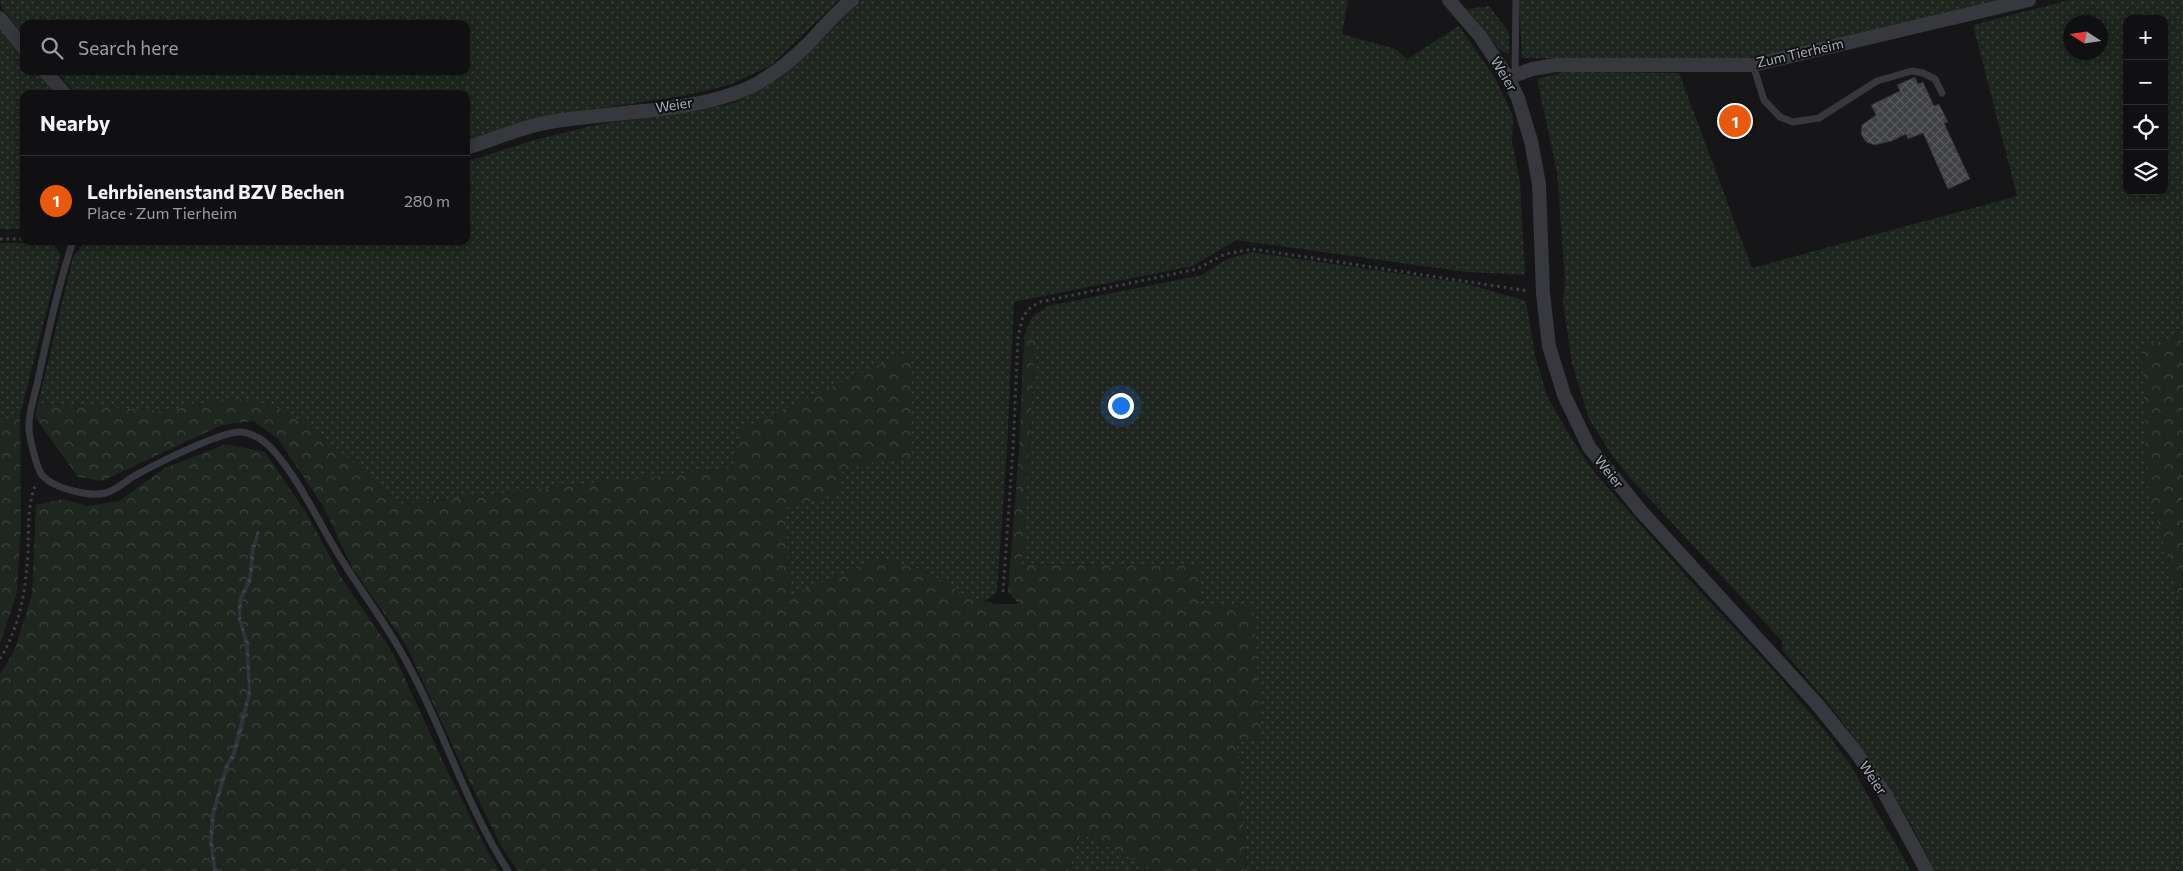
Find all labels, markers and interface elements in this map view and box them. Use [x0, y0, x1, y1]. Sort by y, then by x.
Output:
north arrow [2063, 15, 2108, 60]
map controls [2123, 15, 2168, 195]
button: + [2123, 15, 2168, 60]
search box [20, 20, 470, 75]
icon: search [38, 34, 66, 62]
street label: Zum Tierheim [1755, 34, 1845, 71]
text: Search here [78, 36, 178, 59]
street label: Weier [1488, 53, 1522, 94]
button: − [2123, 60, 2168, 105]
street label: Weier [654, 93, 694, 116]
pin: 1 [1719, 102, 1751, 140]
button: locate [2123, 105, 2168, 150]
text: Nearby [40, 110, 110, 135]
button: layers [2123, 150, 2168, 195]
text: Lehrbienenstand BZV Bechen [87, 180, 344, 203]
text: 1 [52, 191, 60, 210]
text: 280 m [404, 191, 450, 210]
text: Place · Zum Tierheim [87, 203, 237, 222]
your location [1108, 393, 1134, 419]
street label: Weier [1591, 452, 1628, 492]
street label: Weier [1856, 758, 1891, 798]

